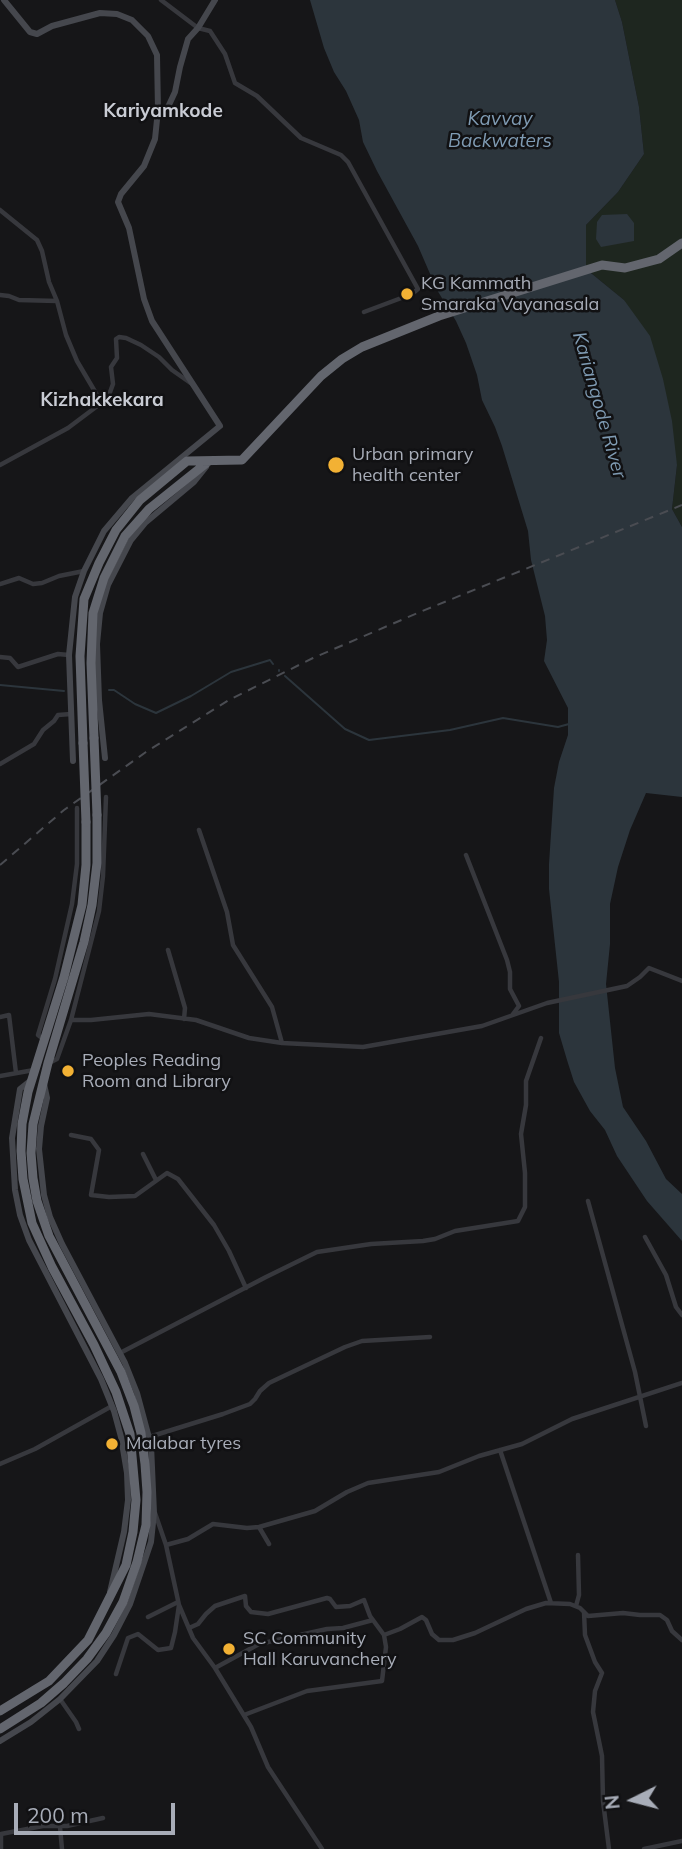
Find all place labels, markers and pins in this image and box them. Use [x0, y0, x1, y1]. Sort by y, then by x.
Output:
place label: KG Kammath Smaraka Vayanasala [421, 273, 599, 316]
marker: KG Kammath Smaraka Vayanasala [399, 286, 415, 302]
place label: Urban primary health center [352, 444, 473, 486]
marker: Urban primary health center [326, 455, 346, 475]
place label: Peoples Reading Room and Library [82, 1050, 231, 1092]
marker: Peoples Reading Room and Library [60, 1063, 76, 1079]
place label: Malabar tyres [126, 1433, 241, 1455]
marker: Malabar tyres [104, 1436, 120, 1452]
place label: SC Community Hall Karuvanchery [243, 1628, 397, 1670]
marker: SC Community Hall Karuvanchery [221, 1641, 237, 1657]

